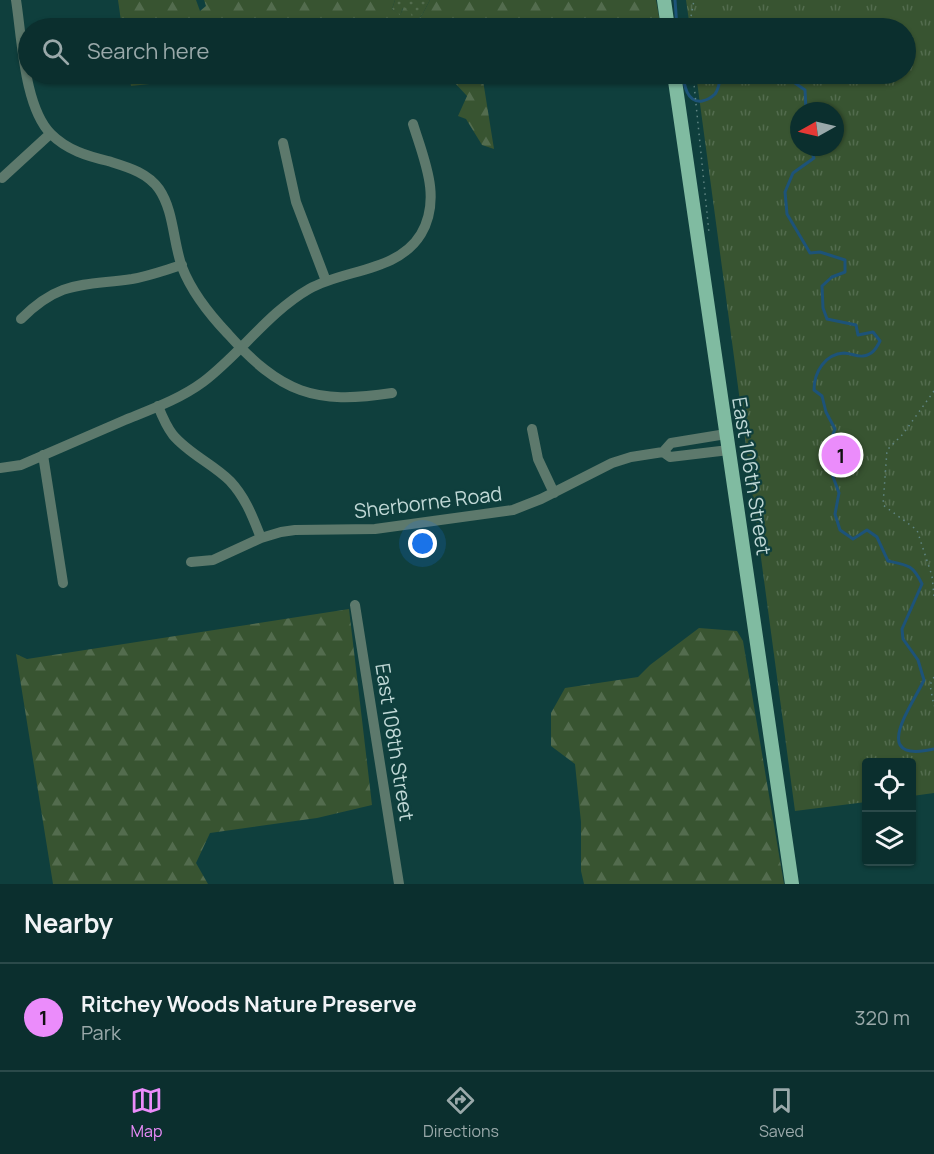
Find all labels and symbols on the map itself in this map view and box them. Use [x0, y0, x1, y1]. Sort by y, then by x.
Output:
north arrow [790, 102, 844, 156]
street label: East 106th Street [726, 395, 778, 557]
pin: 1 [822, 432, 860, 478]
street label: Sherborne Road [352, 480, 504, 524]
your location [408, 529, 437, 558]
street label: East 108th Street [369, 661, 421, 823]

